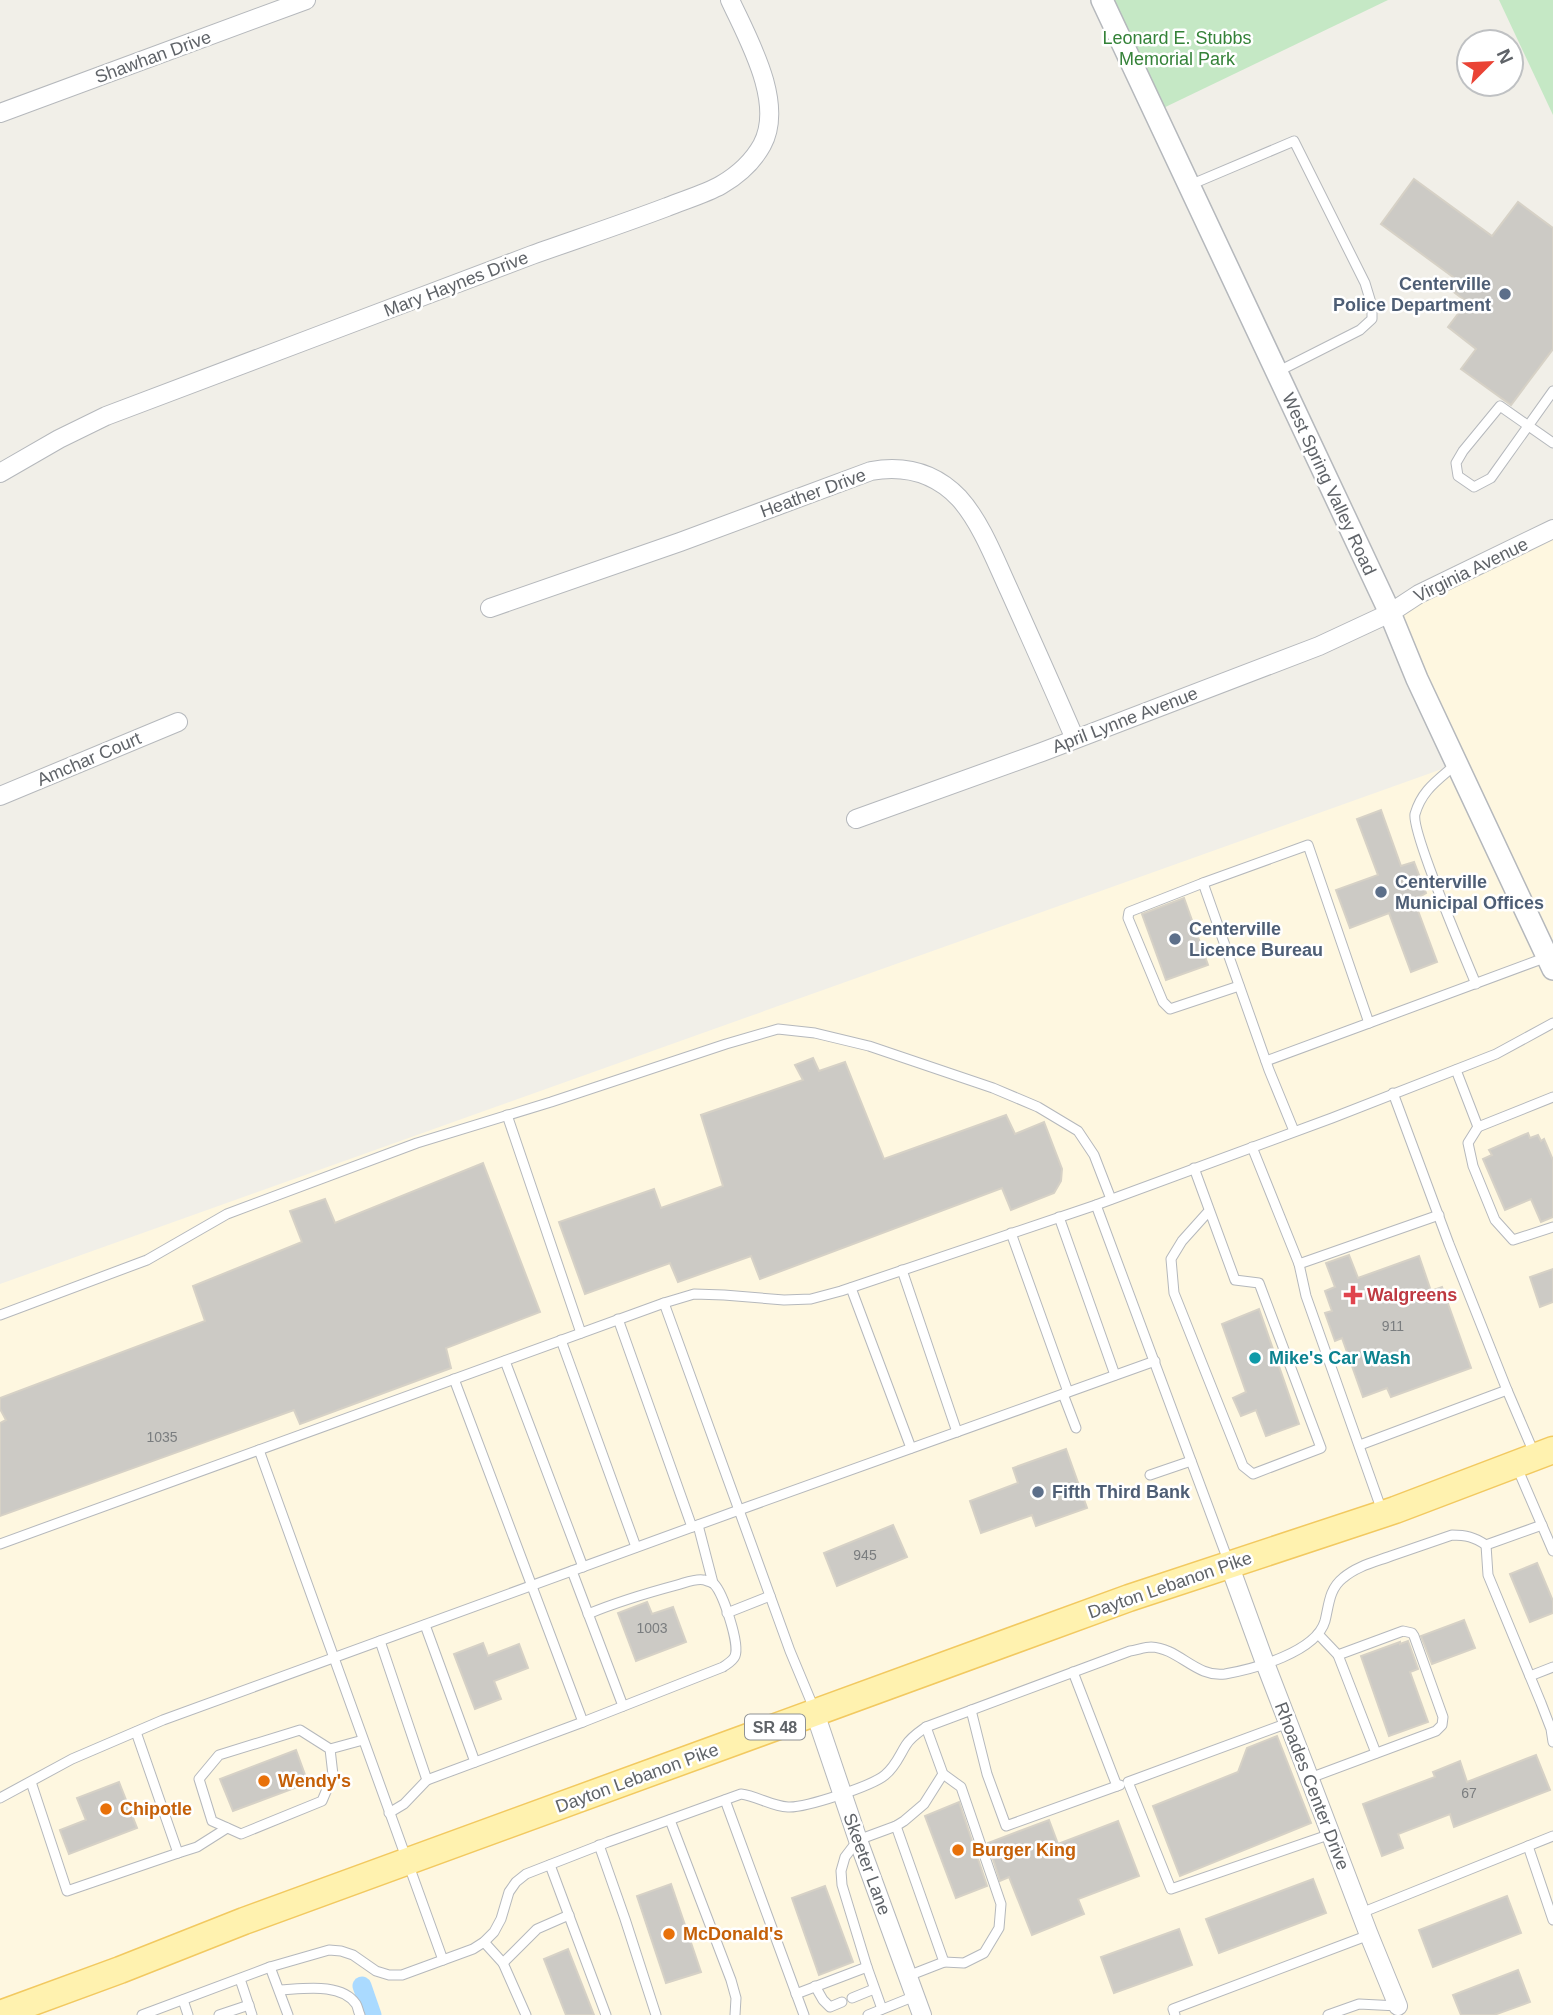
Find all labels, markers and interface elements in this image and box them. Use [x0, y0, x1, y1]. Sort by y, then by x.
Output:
street label: Shawhan Drive [92, 27, 214, 87]
park label: Leonard E. Stubbs Memorial Park [1102, 28, 1252, 69]
north arrow [1455, 28, 1525, 98]
text: N [1493, 46, 1517, 67]
street label: Mary Haynes Drive [381, 247, 531, 321]
place label: Centerville Police Department [1333, 274, 1491, 315]
marker: Centerville Police Department [1497, 286, 1513, 302]
street label: West Spring Valley Road [1278, 390, 1380, 578]
street label: Heather Drive [757, 465, 869, 521]
street label: Virginia Avenue [1411, 534, 1531, 606]
street label: April Lynne Avenue [1049, 683, 1201, 757]
street label: Amchar Court [34, 728, 144, 790]
place label: Centerville Municipal Offices [1395, 872, 1544, 913]
marker: Centerville Municipal Offices [1373, 884, 1389, 900]
place label: Centerville Licence Bureau [1189, 919, 1323, 960]
marker: Centerville Licence Bureau [1167, 931, 1183, 947]
place label: Walgreens [1367, 1285, 1457, 1305]
marker: Walgreens [1345, 1287, 1361, 1303]
house number: 911 [1382, 1318, 1404, 1334]
place label: Mike's Car Wash [1269, 1348, 1411, 1368]
marker: Mike's Car Wash [1247, 1350, 1263, 1366]
house number: 1035 [146, 1429, 178, 1445]
place label: Fifth Third Bank [1052, 1482, 1191, 1502]
marker: Fifth Third Bank [1030, 1484, 1046, 1500]
house number: 945 [853, 1547, 877, 1563]
street label: Dayton Lebanon Pike [1085, 1548, 1255, 1622]
house number: 1003 [636, 1620, 668, 1636]
street label: Rhoades Center Drive [1271, 1699, 1353, 1873]
road number: SR 48 [745, 1714, 805, 1740]
street label: Dayton Lebanon Pike [553, 1739, 721, 1817]
place label: Wendy's [278, 1771, 351, 1791]
marker: Wendy's [256, 1773, 272, 1789]
house number: 67 [1461, 1785, 1477, 1801]
place label: Chipotle [120, 1799, 192, 1819]
marker: Chipotle [98, 1801, 114, 1817]
street label: Skeeter Lane [839, 1810, 895, 1918]
place label: Burger King [972, 1840, 1076, 1860]
marker: Burger King [950, 1842, 966, 1858]
place label: McDonald's [683, 1924, 783, 1944]
marker: McDonald's [661, 1926, 677, 1942]

